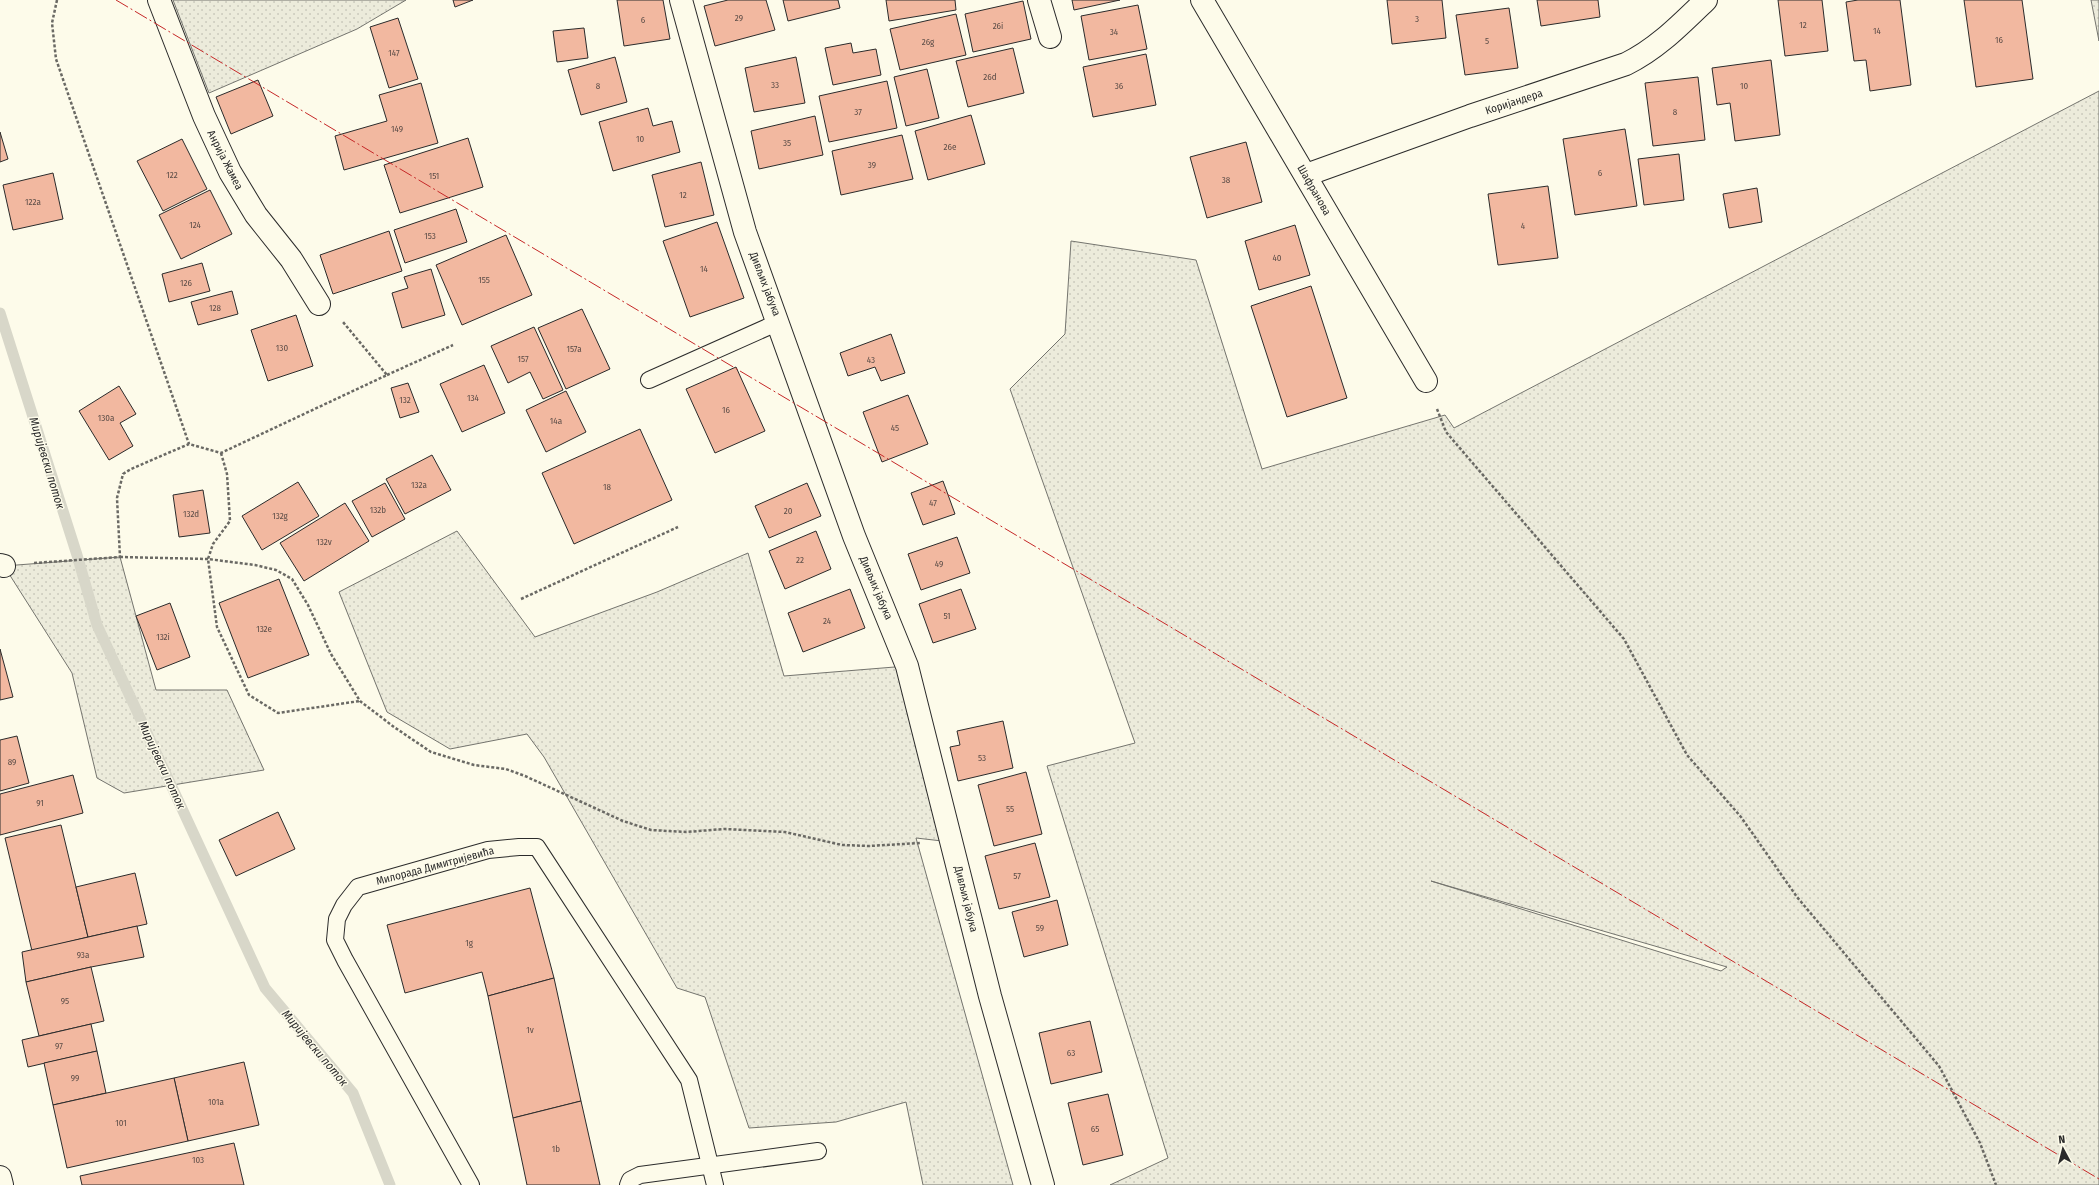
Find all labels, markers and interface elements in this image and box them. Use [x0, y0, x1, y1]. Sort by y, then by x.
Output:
house number: 29 [735, 13, 743, 23]
house number: 3 [1415, 14, 1419, 24]
house number: 6 [641, 15, 646, 25]
house number: 12 [1799, 20, 1807, 30]
house number: 26i [993, 21, 1003, 31]
house number: 14 [1873, 26, 1882, 36]
house number: 34 [1110, 27, 1119, 37]
house number: 16 [1995, 35, 2004, 45]
house number: 5 [1485, 36, 1489, 46]
house number: 26g [922, 37, 935, 47]
house number: 147 [388, 48, 400, 58]
house number: 26d [983, 72, 997, 82]
house number: 33 [771, 80, 779, 90]
house number: 8 [596, 81, 601, 91]
house number: 36 [1115, 81, 1124, 91]
house number: 10 [1740, 81, 1748, 91]
street label: Коријандера [1484, 87, 1544, 117]
house number: 37 [854, 107, 862, 117]
house number: 8 [1673, 107, 1678, 117]
house number: 149 [391, 124, 403, 134]
street label: Анрија Жамеа [204, 128, 246, 192]
house number: 10 [636, 134, 644, 144]
house number: 35 [783, 138, 791, 148]
house number: 26e [944, 142, 957, 152]
house number: 39 [868, 160, 876, 170]
street label: Шафранова [1294, 162, 1334, 218]
house number: 6 [1598, 168, 1603, 178]
house number: 122 [166, 170, 178, 180]
house number: 151 [429, 171, 439, 181]
house number: 38 [1222, 175, 1231, 185]
house number: 12 [679, 190, 687, 200]
house number: 122a [25, 197, 41, 207]
house number: 124 [189, 220, 201, 230]
house number: 4 [1521, 221, 1526, 231]
house number: 153 [424, 231, 436, 241]
street label: Дивљих јабука [746, 249, 783, 318]
house number: 40 [1272, 253, 1282, 263]
house number: 14 [700, 264, 709, 274]
house number: 155 [478, 275, 490, 285]
house number: 126 [180, 278, 193, 288]
house number: 128 [209, 303, 221, 313]
house number: 130 [276, 343, 288, 353]
house number: 157a [566, 344, 582, 354]
house number: 157 [517, 354, 529, 364]
house number: 43 [867, 355, 875, 365]
house number: 134 [467, 393, 480, 403]
house number: 132 [399, 395, 411, 405]
house number: 16 [722, 405, 731, 415]
house number: 130a [98, 413, 115, 423]
water label: Миријевски поток [26, 415, 68, 511]
house number: 14a [550, 416, 563, 426]
house number: 45 [891, 423, 899, 433]
house number: 132a [411, 480, 427, 490]
house number: 18 [603, 482, 612, 492]
house number: 47 [929, 498, 937, 508]
house number: 132b [370, 505, 386, 515]
house number: 20 [784, 506, 793, 516]
house number: 132d [183, 509, 199, 519]
house number: 132g [272, 511, 289, 521]
house number: 132v [316, 537, 332, 547]
street label: Дивљих јабука [856, 553, 895, 622]
house number: 22 [796, 555, 804, 565]
house number: 49 [935, 559, 943, 569]
house number: 51 [943, 611, 951, 621]
house number: 24 [823, 616, 832, 626]
house number: 132e [256, 624, 272, 634]
house number: 132i [156, 632, 170, 642]
water label: Миријевски поток [135, 719, 189, 811]
house number: 53 [978, 753, 986, 763]
house number: 89 [8, 757, 16, 767]
house number: 91 [36, 798, 44, 808]
house number: 55 [1006, 804, 1014, 814]
street label: Милорада Димитријевића [375, 844, 495, 888]
street label: Дивљих јабука [951, 864, 980, 933]
house number: 57 [1013, 871, 1021, 881]
house number: 59 [1036, 923, 1044, 933]
house number: 1g [465, 938, 474, 948]
house number: 93a [77, 950, 90, 960]
house number: 95 [61, 996, 69, 1006]
water label: Миријевски поток [279, 1007, 351, 1089]
house number: 1v [526, 1025, 534, 1035]
house number: 97 [55, 1041, 63, 1051]
house number: 63 [1067, 1048, 1075, 1058]
house number: 99 [71, 1073, 79, 1083]
house number: 101a [208, 1097, 225, 1107]
house number: 101 [115, 1118, 127, 1128]
house number: 65 [1091, 1124, 1099, 1134]
north arrow [2043, 1129, 2083, 1169]
text: N [2058, 1133, 2066, 1146]
house number: 1b [552, 1144, 560, 1154]
house number: 103 [192, 1155, 204, 1165]

